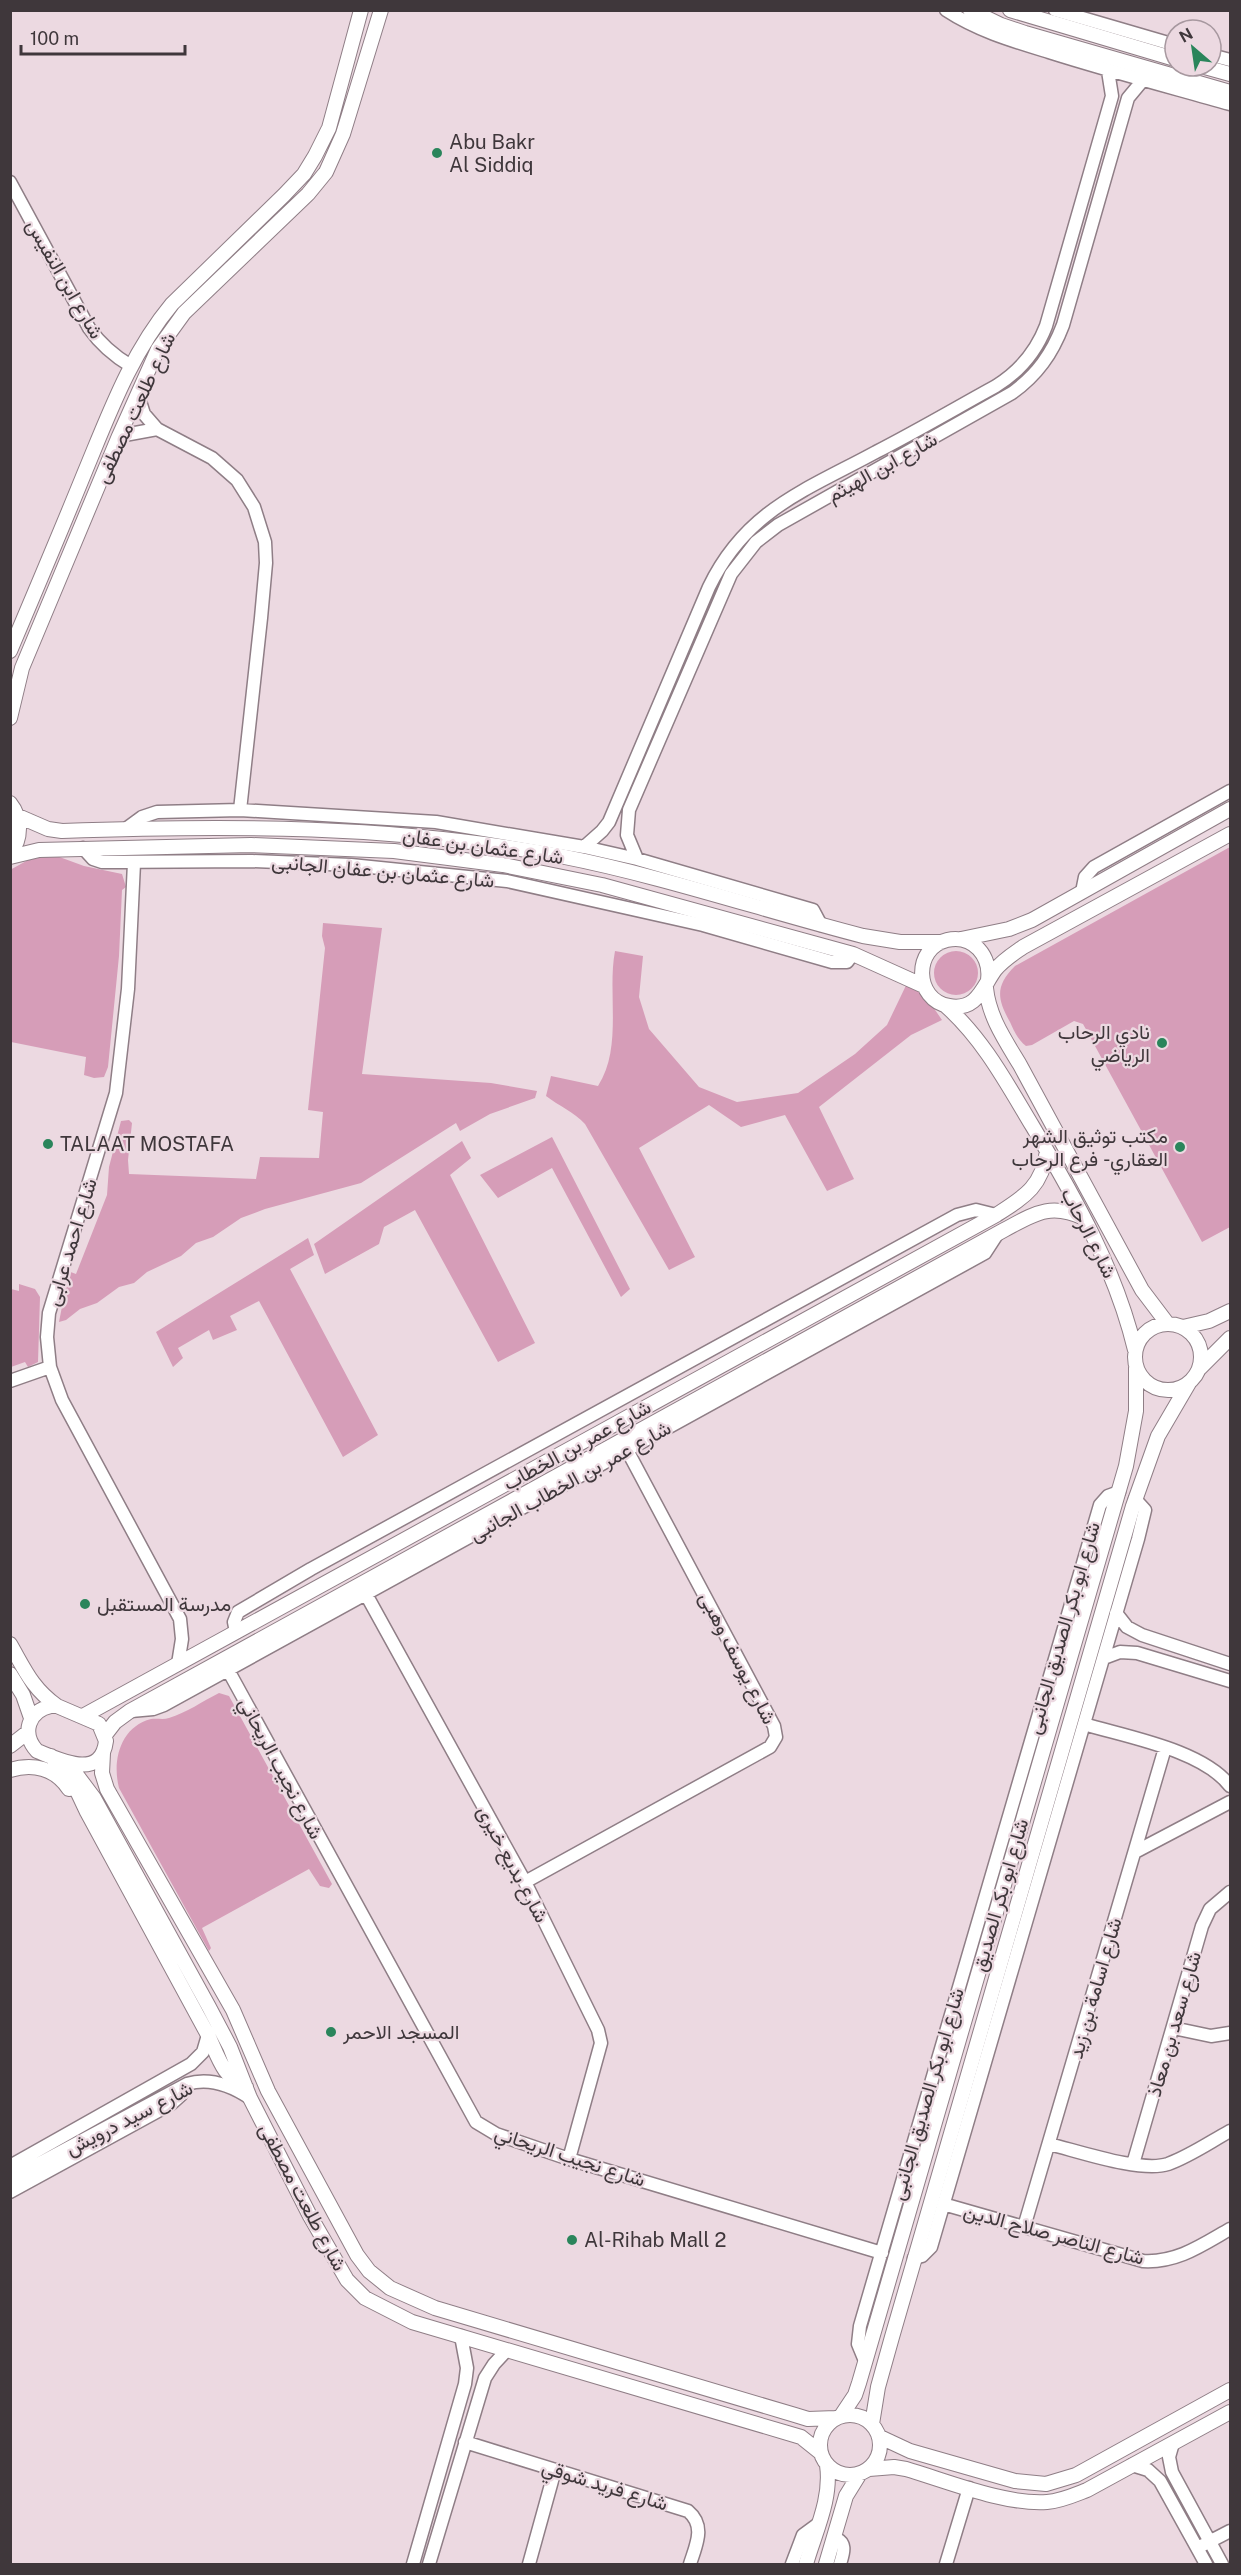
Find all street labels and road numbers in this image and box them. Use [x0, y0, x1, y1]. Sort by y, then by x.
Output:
street label: شارع ابن النفيس [19, 215, 109, 344]
street label: شارع طلعت مصطفى [90, 329, 182, 488]
street label: شارع ابن الهيثم [823, 427, 942, 509]
street label: شارع عثمان بن عفان [401, 823, 565, 871]
street label: شارع عثمان بن عفان الجانبى [270, 849, 495, 895]
street label: شارع احمد عرابى [40, 1175, 104, 1309]
street label: شارع الرحاب [1054, 1184, 1122, 1283]
street label: شارع عمر بن الخطاب [499, 1395, 656, 1497]
street label: شارع عمر بن الخطاب الجانبى [465, 1416, 676, 1548]
street label: شارع ابو بكر الصديق الجانبى [1021, 1519, 1107, 1737]
street label: شارع يوسف وهبى [693, 1588, 782, 1729]
street label: شارع نجيب الريحاني [229, 1693, 328, 1845]
street label: شارع بديع خيرى [470, 1801, 554, 1928]
street label: شارع ابو بكر الصديق [967, 1816, 1035, 1975]
street label: شارع اسامة بن زيد [1063, 1915, 1129, 2062]
street label: شارع سعد بن معاذ [1142, 1949, 1208, 2100]
street label: شارع ابو بكر الصديق الجانبى [885, 1985, 971, 2203]
street label: شارع سيد درويش [61, 2076, 198, 2162]
street label: شارع طلعت مصطفى [252, 2119, 352, 2276]
street label: شارع نجيب الريحاني [490, 2120, 648, 2196]
street label: شارع الناصر صلاح الدين [960, 2198, 1147, 2272]
street label: شارع فريد شوقي [538, 2454, 671, 2520]

